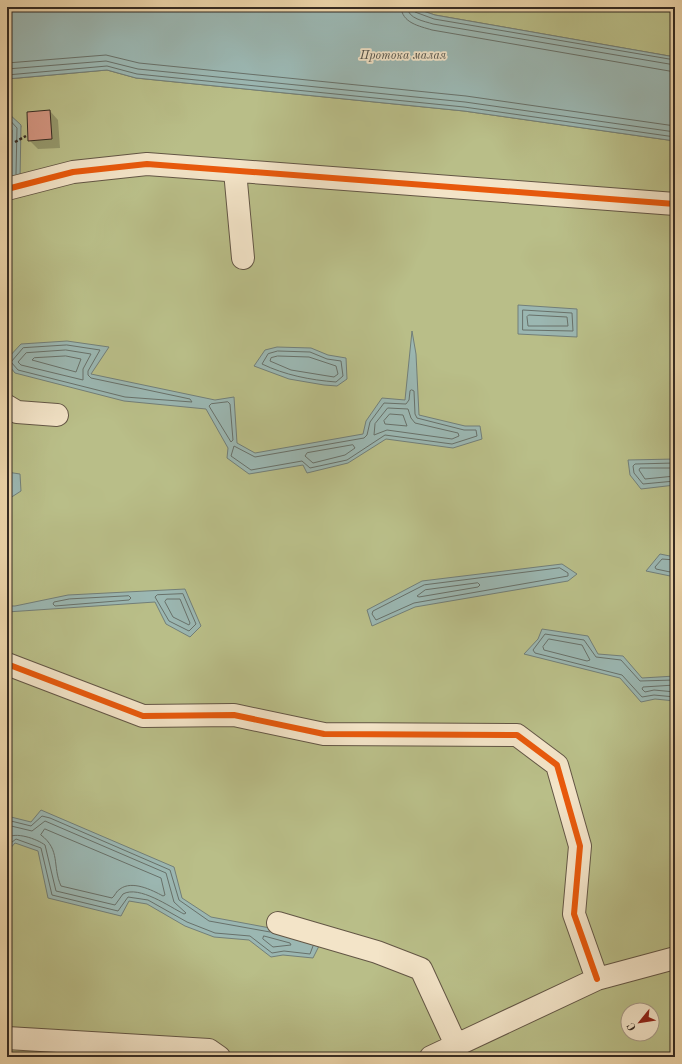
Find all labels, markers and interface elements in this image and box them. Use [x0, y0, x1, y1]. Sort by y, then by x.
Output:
water label: Протока малая [359, 50, 447, 62]
north arrow [620, 1002, 660, 1042]
text: С [626, 1020, 639, 1032]

